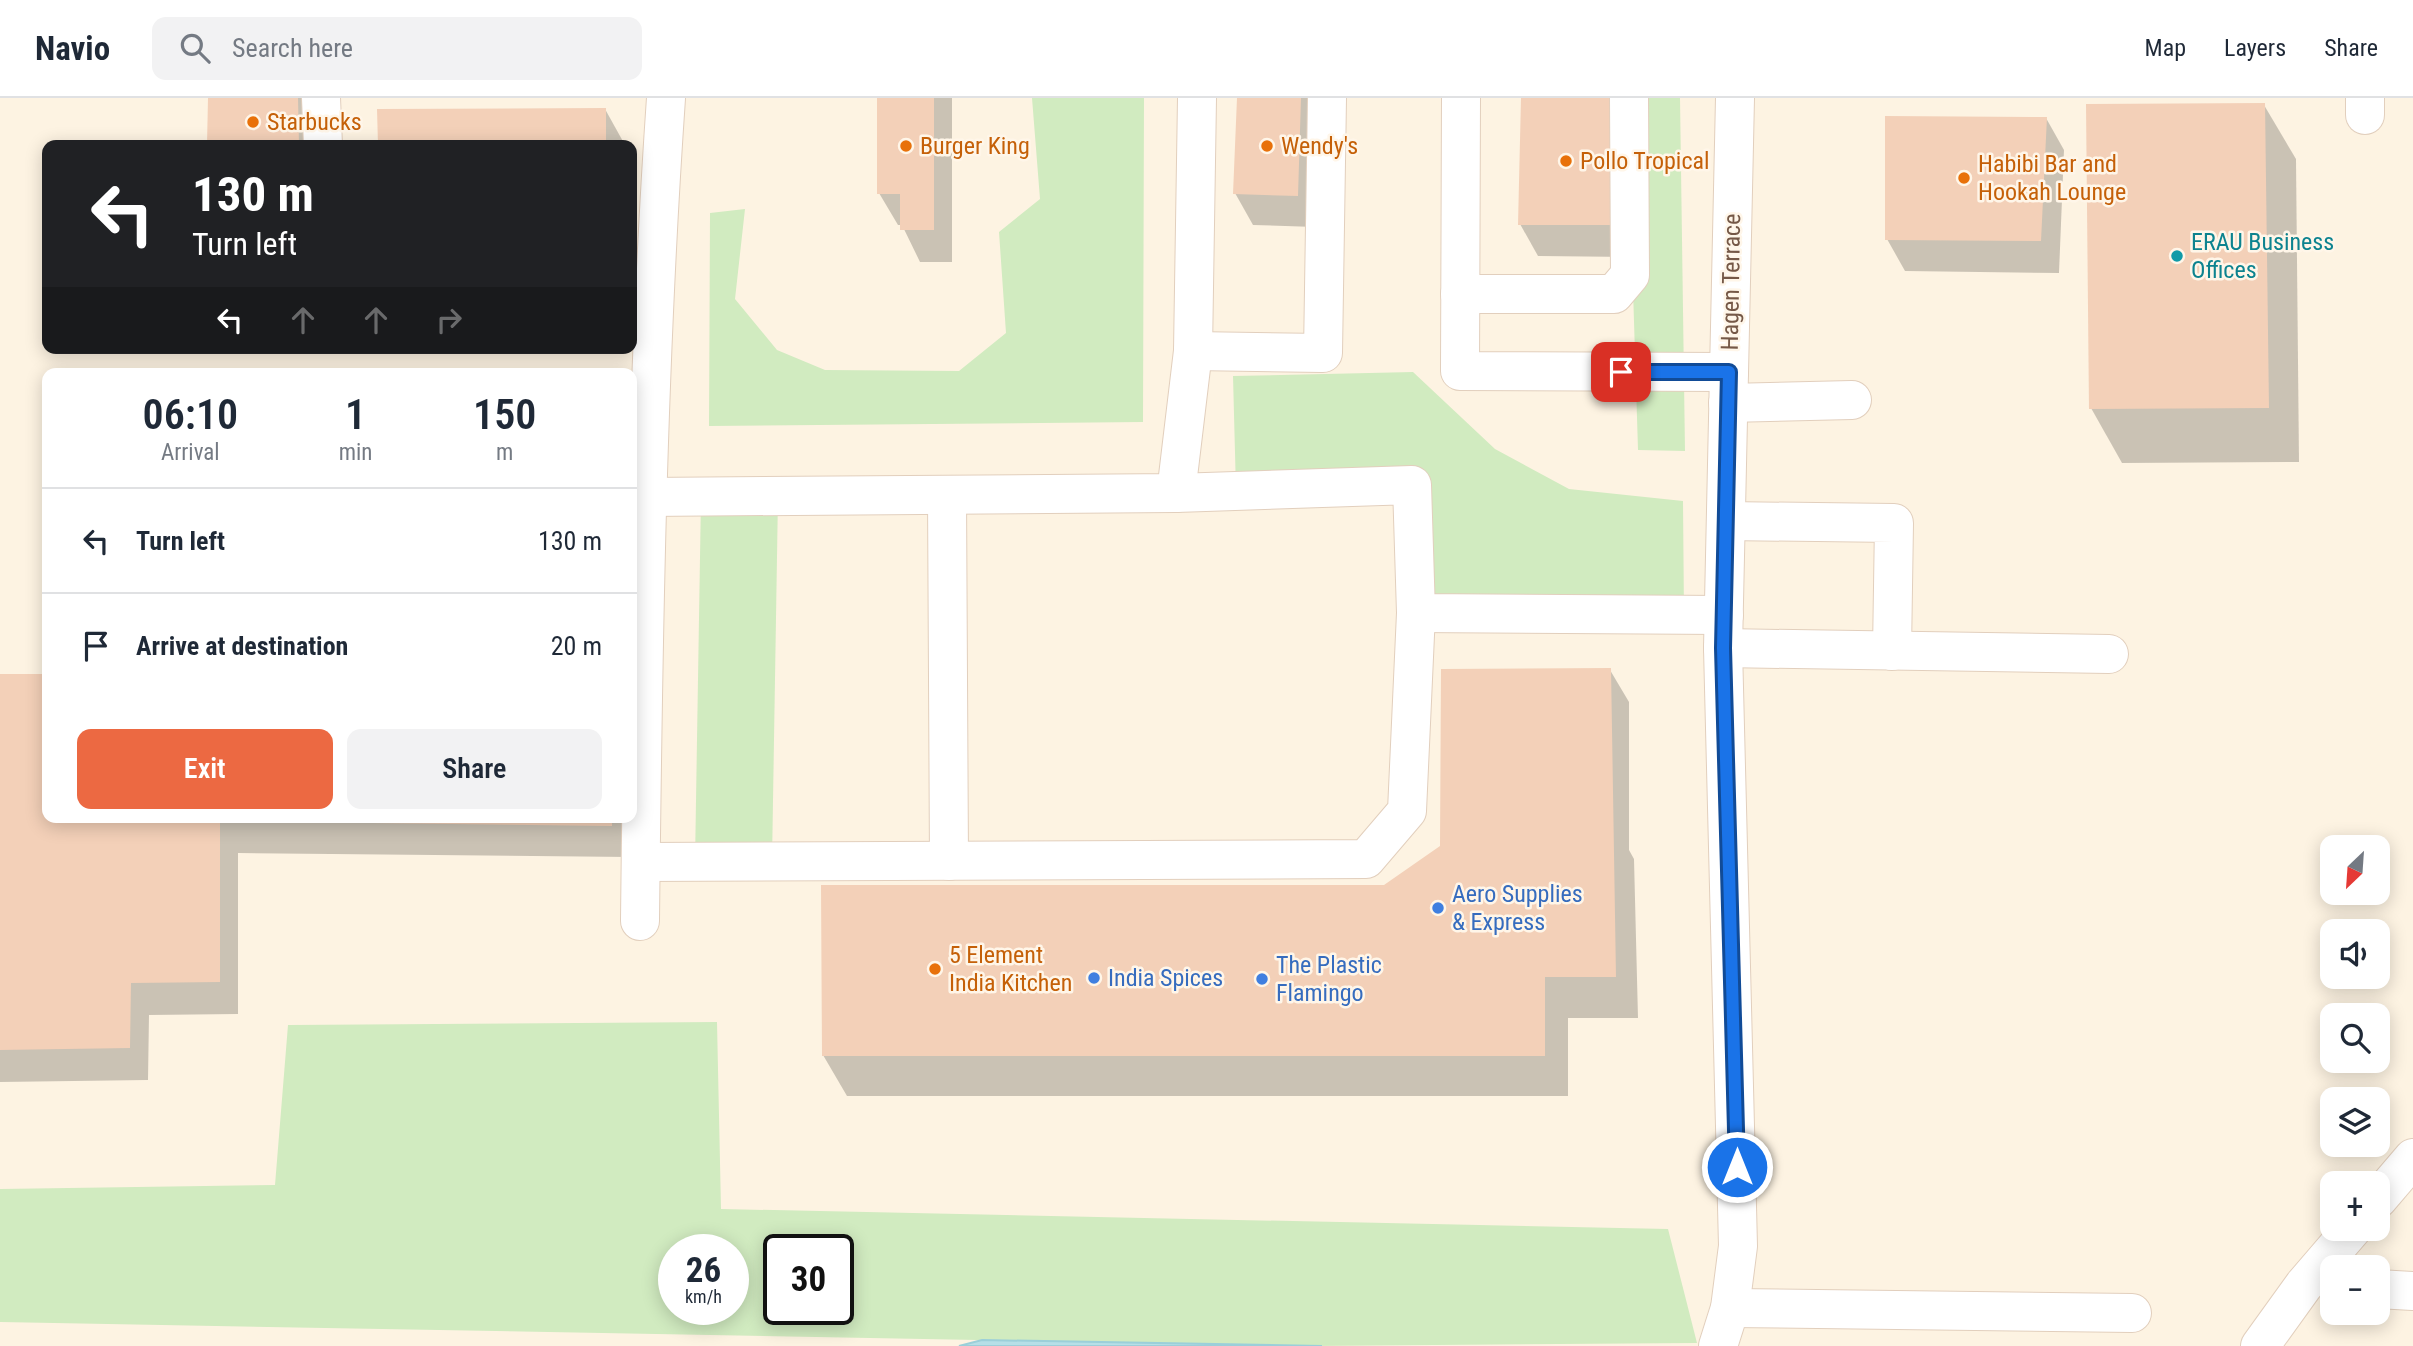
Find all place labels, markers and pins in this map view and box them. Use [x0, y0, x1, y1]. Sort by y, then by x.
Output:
place label: Starbucks [267, 108, 362, 136]
marker: Starbucks [245, 114, 261, 130]
place label: Burger King [920, 132, 1030, 160]
place label: Wendy's [1281, 132, 1358, 160]
marker: Burger King [898, 138, 914, 154]
marker: Wendy's [1259, 138, 1275, 154]
place label: Pollo Tropical [1580, 147, 1709, 175]
place label: Habibi Bar and Hookah Lounge [1978, 150, 2126, 206]
marker: Pollo Tropical [1558, 153, 1574, 169]
marker: Habibi Bar and Hookah Lounge [1956, 170, 1972, 186]
place label: ERAU Business Offices [2191, 228, 2334, 284]
marker: ERAU Business Offices [2169, 248, 2185, 264]
pin [1591, 342, 1651, 402]
place label: Aero Supplies & Express [1452, 880, 1583, 936]
marker: Aero Supplies & Express [1430, 900, 1446, 916]
place label: 5 Element India Kitchen [949, 941, 1072, 997]
place label: The Plastic Flamingo [1276, 951, 1382, 1007]
marker: 5 Element India Kitchen [927, 961, 943, 977]
place label: India Spices [1108, 964, 1223, 992]
marker: India Spices [1086, 970, 1102, 986]
marker: The Plastic Flamingo [1254, 971, 1270, 987]

